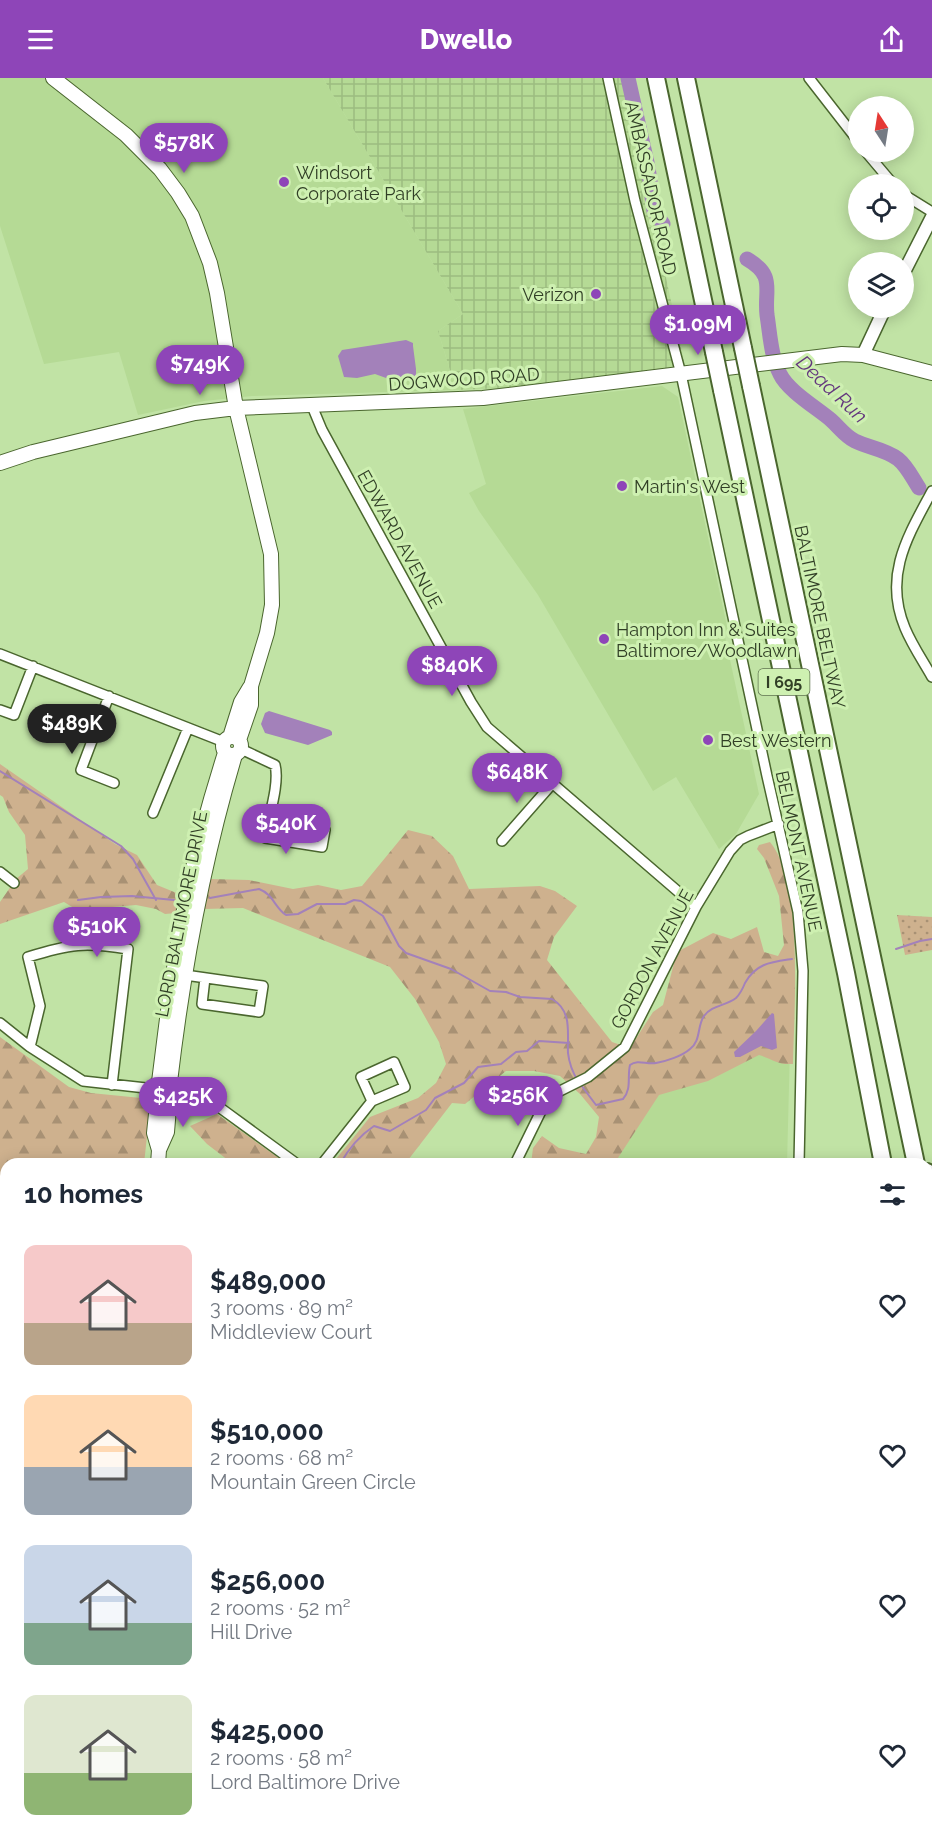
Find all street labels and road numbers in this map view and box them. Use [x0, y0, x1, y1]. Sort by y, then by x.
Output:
street label: AMBASSADOR ROAD [621, 99, 681, 277]
street label: DOGWOOD ROAD [388, 363, 540, 395]
street label: EDWARD AVENUE [353, 466, 447, 612]
street label: BALTIMORE BELTWAY [790, 523, 850, 711]
road number: I 695 [758, 669, 810, 695]
street label: BELMONT AVENUE [772, 769, 826, 933]
street label: LORD BALTIMORE DRIVE [151, 809, 211, 1019]
street label: GORDON AVENUE [606, 886, 698, 1032]

